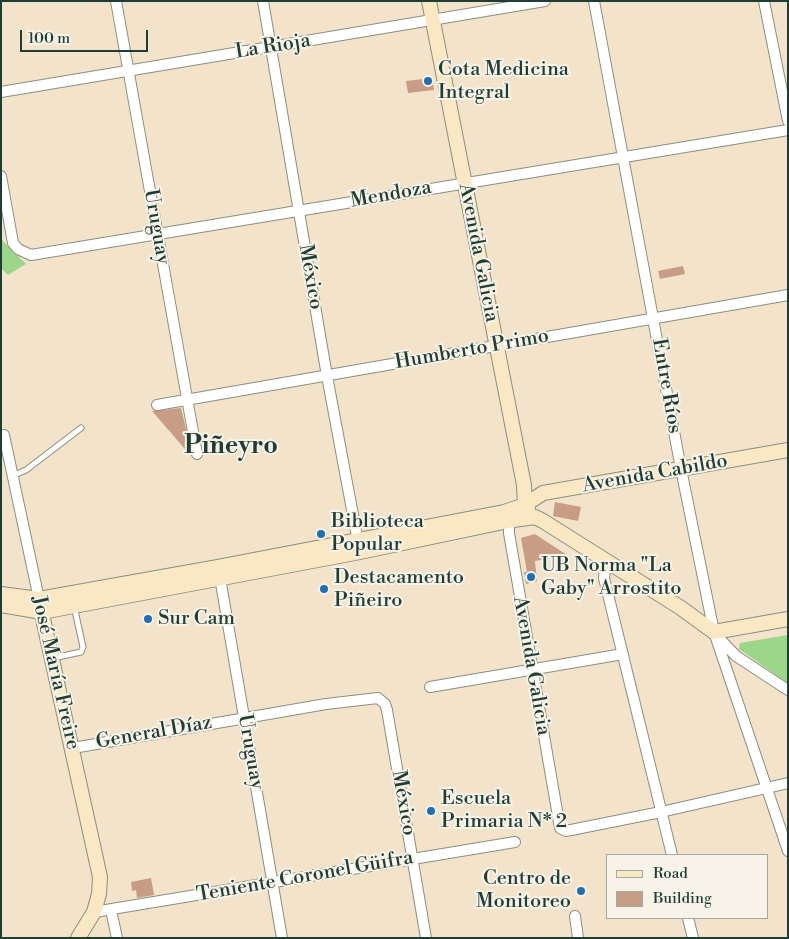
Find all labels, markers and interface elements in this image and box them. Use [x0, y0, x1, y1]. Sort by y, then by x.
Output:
scale bar [22, 20, 150, 52]
text: 100 m [28, 29, 70, 48]
street label: La Rioja [234, 29, 312, 65]
place label: Cota Medicina Integral [438, 58, 569, 105]
marker: Cota Medicina Integral [422, 75, 434, 87]
street label: Mendoza [349, 176, 433, 214]
street label: Avenida Galicia [453, 182, 503, 324]
street label: Uruguay [138, 187, 174, 267]
street label: México [292, 243, 328, 311]
street label: Humberto Primo [393, 325, 551, 375]
street label: Entre Ríos [646, 337, 686, 435]
district label: Piñeyro [184, 432, 278, 462]
street label: Avenida Cabildo [581, 449, 729, 499]
place label: Biblioteca Popular [331, 510, 424, 557]
marker: Biblioteca Popular [315, 528, 327, 540]
place label: UB Norma "La Gaby" Arrostito [541, 554, 682, 601]
place label: Destacamento Piñeiro [334, 566, 464, 613]
marker: UB Norma "La Gaby" Arrostito [525, 571, 537, 583]
marker: Destacamento Piñeiro [318, 583, 330, 595]
street label: José María Freire [26, 594, 84, 752]
street label: Avenida Galicia [507, 595, 555, 737]
place label: Sur Cam [158, 607, 235, 631]
marker: Sur Cam [142, 613, 154, 625]
street label: General Díaz [94, 711, 214, 755]
street label: Uruguay [232, 712, 268, 792]
street label: México [385, 769, 421, 837]
place label: Escuela Primaria N* 2 [441, 787, 567, 834]
marker: Escuela Primaria N* 2 [425, 805, 437, 817]
street label: Teniente Coronel Güifra [195, 846, 415, 908]
legend [606, 854, 769, 919]
text: Road [653, 864, 688, 883]
place label: Centro de Monitoreo [476, 867, 571, 914]
marker: Centro de Monitoreo [575, 885, 587, 897]
text: Building [653, 889, 712, 908]

